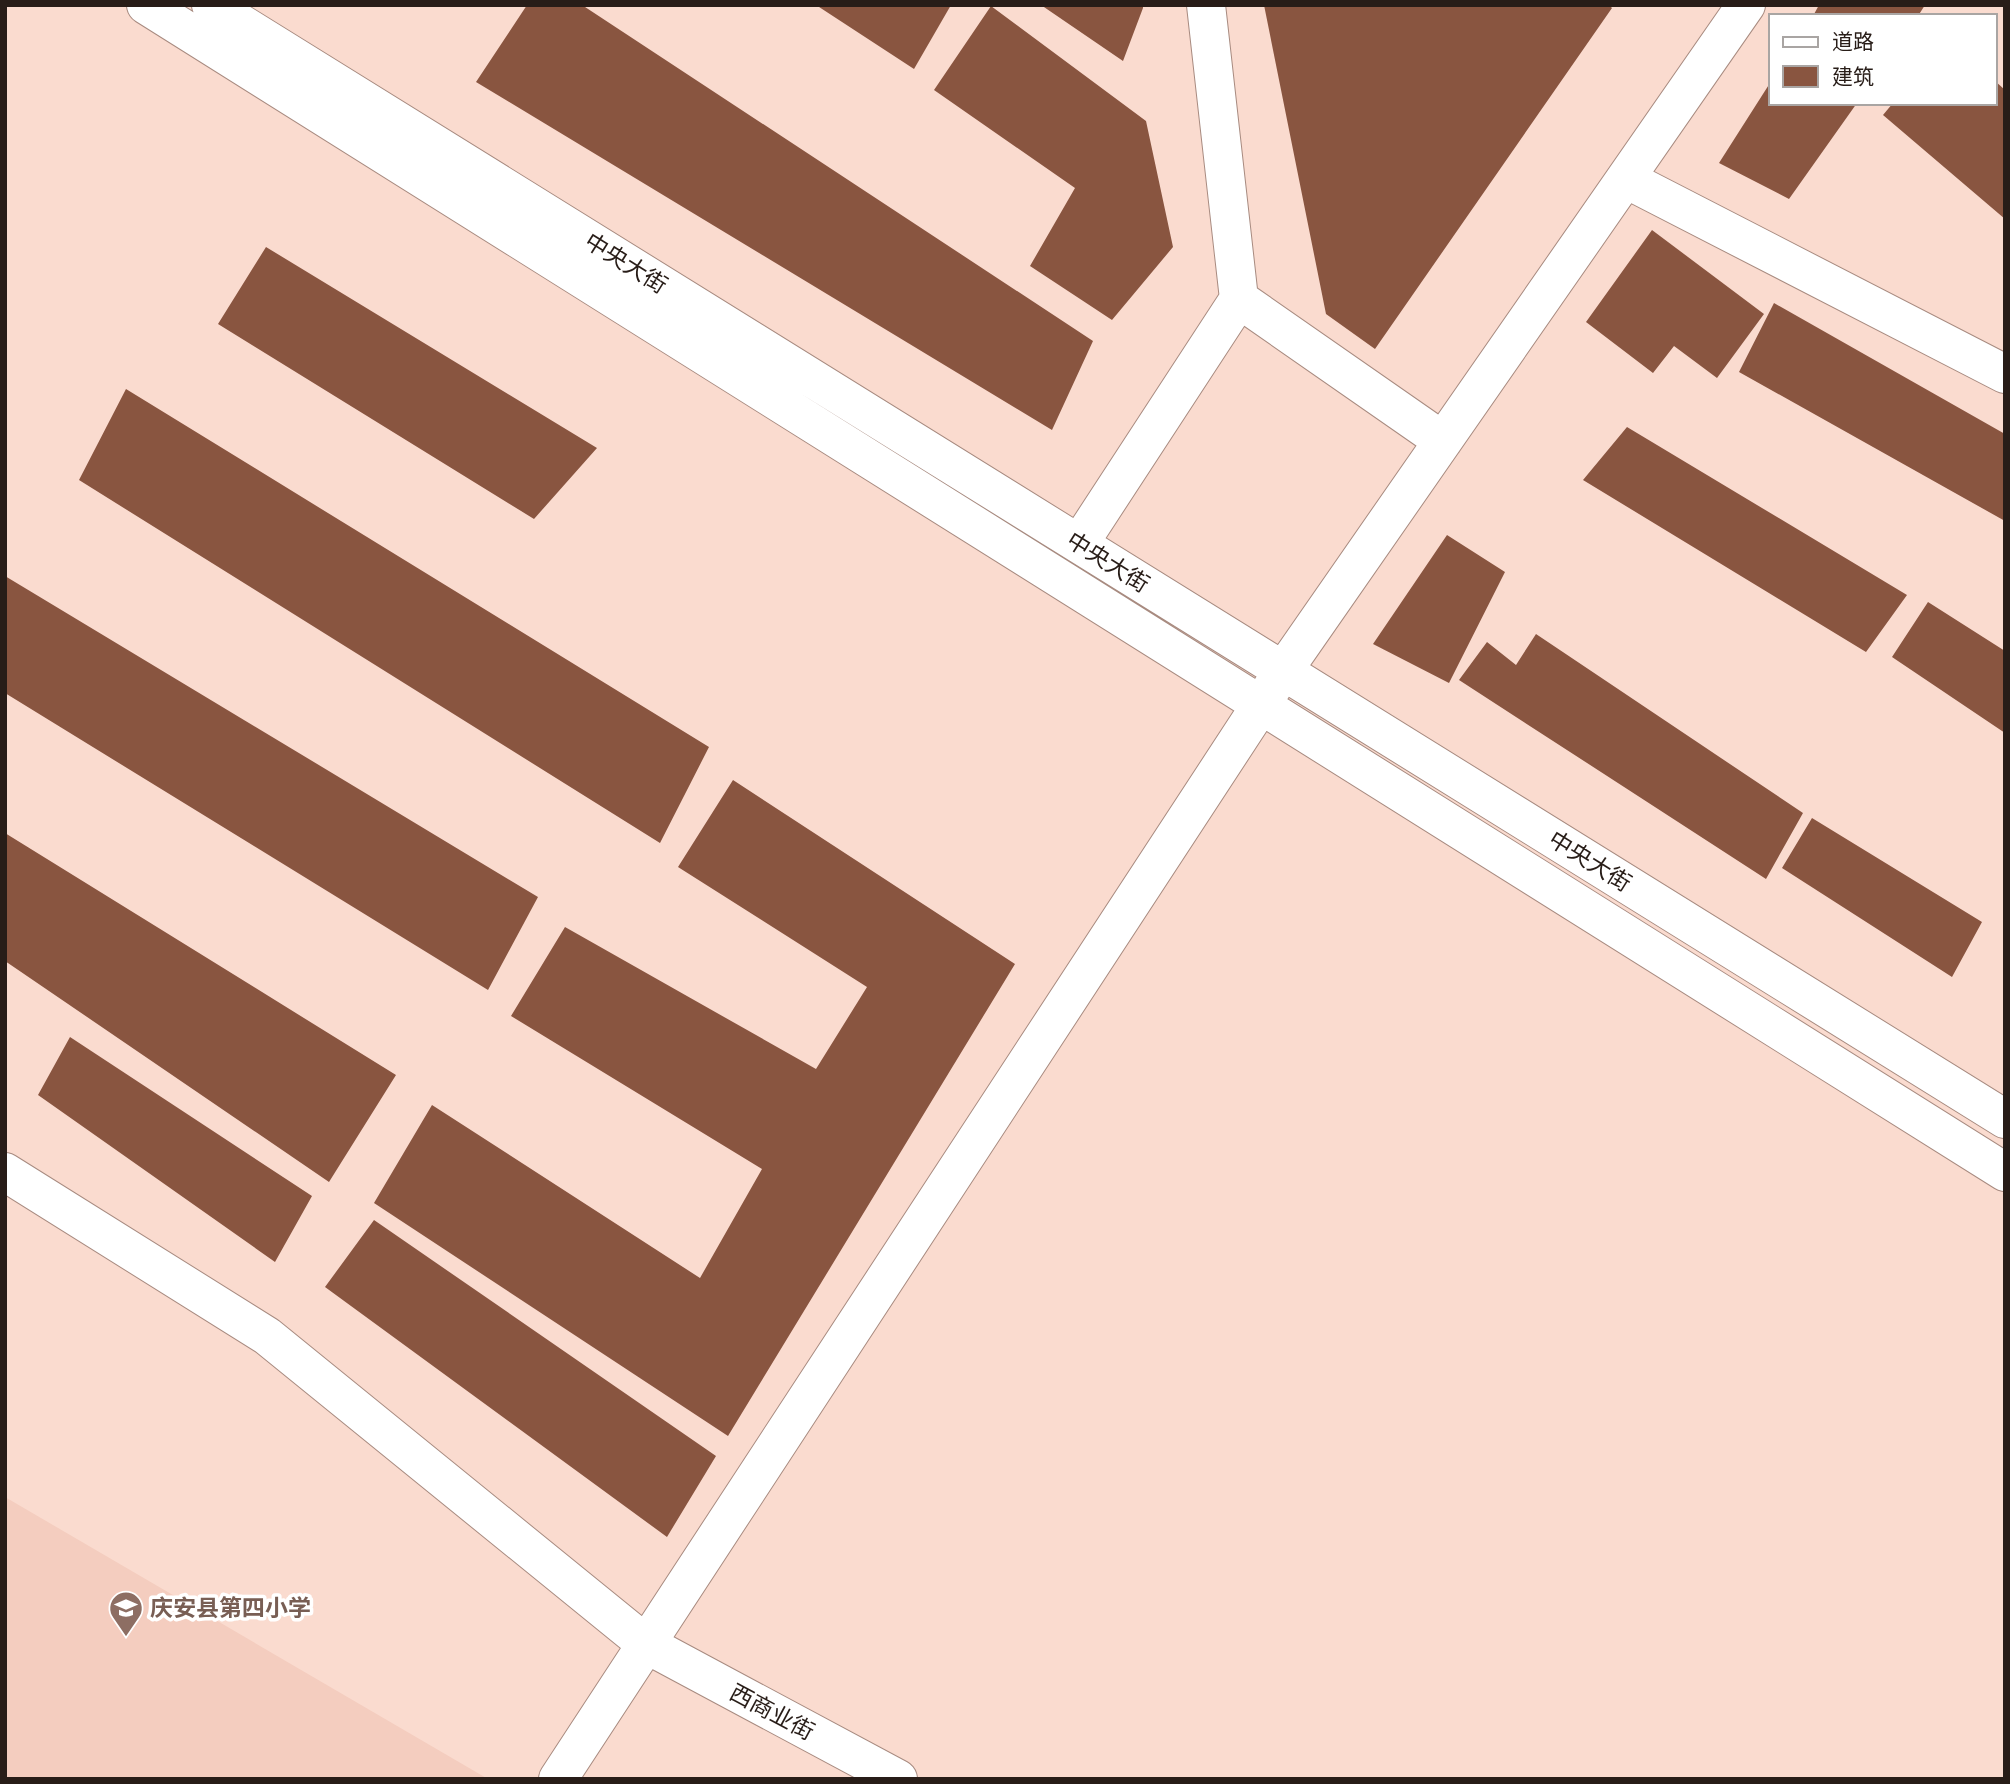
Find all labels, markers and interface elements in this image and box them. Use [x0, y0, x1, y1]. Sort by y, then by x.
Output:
legend [1769, 14, 1996, 105]
text: 道路 [1832, 29, 1874, 55]
text: 建筑 [1832, 64, 1874, 90]
street label: 中央大街 [580, 227, 672, 299]
street label: 中央大街 [1062, 526, 1154, 598]
street label: 中央大街 [1544, 825, 1636, 897]
school or university icon: 庆安县第四小学 [107, 1589, 145, 1638]
place label: 庆安县第四小学 [150, 1594, 311, 1622]
street label: 西商业街 [725, 1678, 819, 1746]

